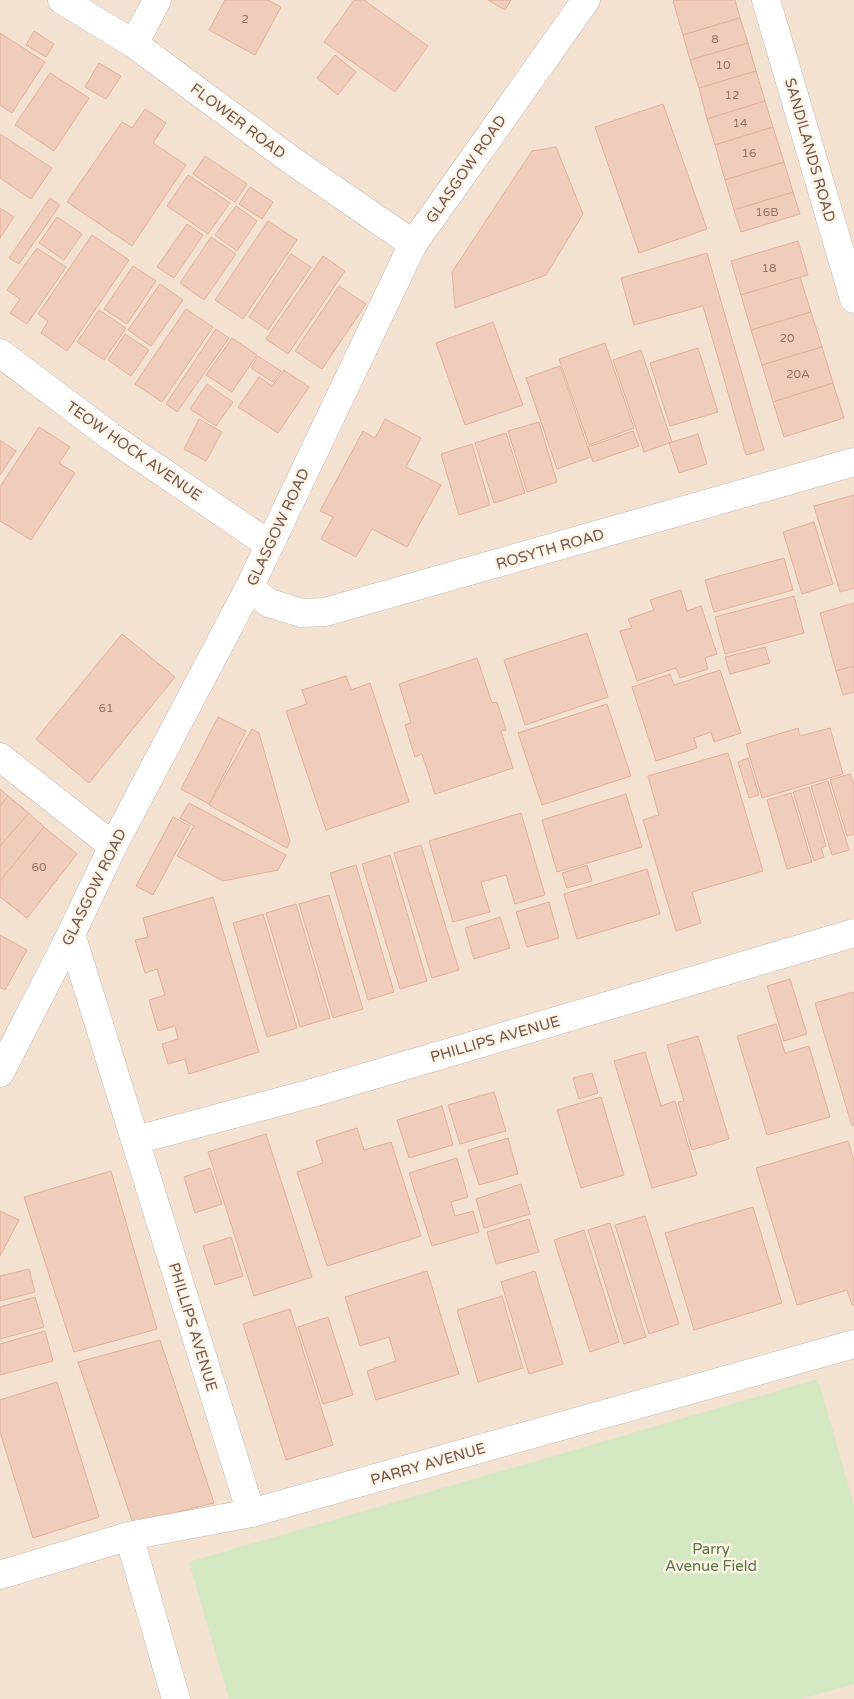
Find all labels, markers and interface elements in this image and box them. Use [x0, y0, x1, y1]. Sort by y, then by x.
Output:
house number: 2 [241, 12, 249, 26]
house number: 8 [711, 32, 719, 46]
house number: 10 [715, 58, 731, 72]
street label: SANDILANDS ROAD [781, 76, 839, 224]
street label: FLOWER ROAD [187, 79, 289, 163]
house number: 12 [724, 88, 740, 102]
street label: GLASGOW ROAD [422, 111, 510, 227]
house number: 14 [732, 116, 748, 130]
house number: 16 [741, 146, 757, 160]
house number: 16B [755, 205, 779, 219]
house number: 18 [761, 261, 777, 275]
house number: 20 [779, 331, 795, 345]
house number: 20A [786, 367, 810, 381]
street label: TEOW HOCK AVENUE [63, 397, 205, 505]
street label: GLASGOW ROAD [243, 465, 313, 589]
street label: ROSYTH ROAD [494, 525, 606, 573]
house number: 61 [98, 701, 114, 715]
street label: GLASGOW ROAD [58, 826, 130, 948]
house number: 60 [31, 860, 47, 874]
street label: PHILLIPS AVENUE [428, 1012, 562, 1066]
street label: PHILLIPS AVENUE [165, 1260, 221, 1394]
street label: PARRY AVENUE [368, 1439, 488, 1489]
park label: Parry Avenue Field [665, 1540, 757, 1575]

